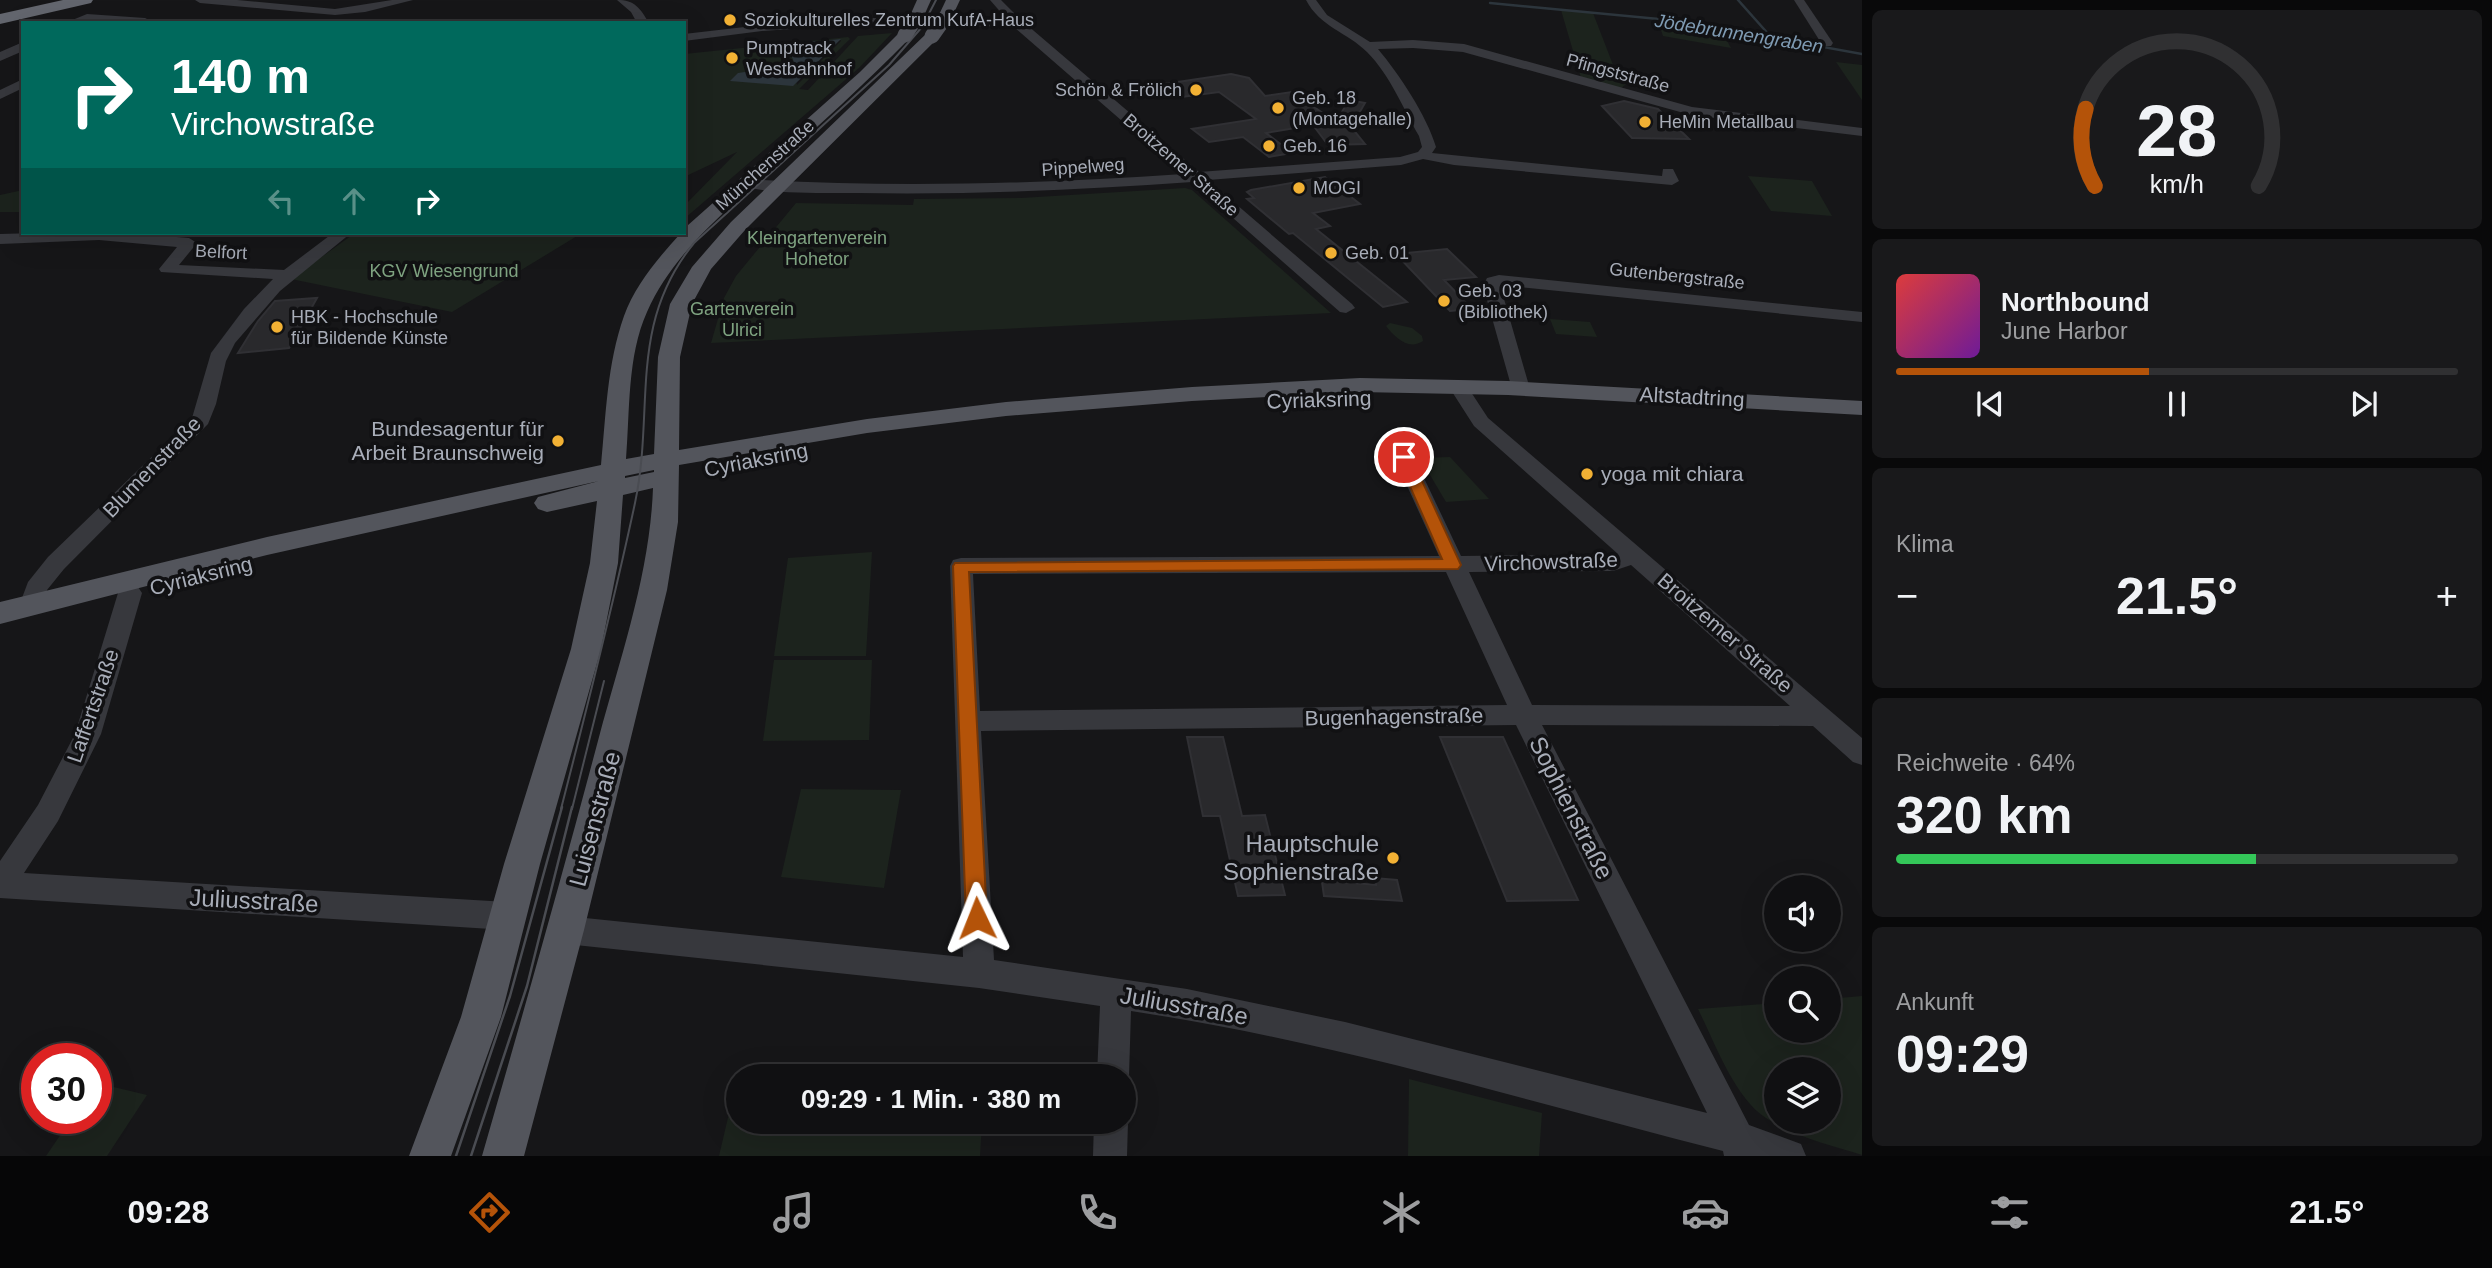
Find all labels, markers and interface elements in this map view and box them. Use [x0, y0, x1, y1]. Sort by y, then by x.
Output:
place label: Soziokulturelles Zentrum KufA-Haus [744, 10, 1034, 30]
water label: Jödebrunnengraben [1652, 10, 1825, 57]
marker: Soziokulturelles Zentrum KufA-Haus [722, 12, 738, 28]
place label: Pumptrack Westbahnhof [746, 38, 853, 79]
icon: right [56, 49, 147, 140]
text: 140 m [171, 49, 310, 103]
marker: Pumptrack Westbahnhof [724, 50, 740, 66]
street label: Pfingststraße [1564, 50, 1672, 96]
place label: Schön & Frölich [1055, 80, 1182, 100]
marker: Schön & Frölich [1188, 82, 1204, 98]
place label: Geb. 18 (Montagehalle) [1292, 88, 1412, 129]
text: 28 [2137, 90, 2217, 171]
marker: Geb. 18 (Montagehalle) [1270, 100, 1286, 116]
text: Virchowstraße [171, 106, 375, 142]
street label: Broitzemer Straße [1119, 110, 1243, 220]
place label: HeMin Metallbau [1659, 112, 1794, 132]
marker: HeMin Metallbau [1637, 114, 1653, 130]
street label: Münchenstraße [712, 116, 818, 214]
place label: Geb. 16 [1283, 136, 1347, 156]
marker: Geb. 16 [1261, 138, 1277, 154]
street label: Pippelweg [1041, 154, 1125, 180]
text: km/h [2150, 169, 2204, 197]
place label: MOGI [1313, 178, 1361, 198]
marker: MOGI [1291, 180, 1307, 196]
icon: left [262, 182, 300, 220]
icon: ahead [335, 182, 373, 220]
icon: right [408, 182, 446, 220]
park label: Kleingartenverein Hohetor [747, 228, 887, 269]
street label: Belfort [194, 241, 248, 263]
place label: Geb. 01 [1345, 243, 1409, 263]
marker: Geb. 01 [1323, 245, 1339, 261]
street label: Gutenbergstraße [1608, 259, 1746, 293]
park label: KGV Wiesengrund [369, 261, 519, 281]
place label: Geb. 03 (Bibliothek) [1458, 281, 1548, 322]
text: Northbound [2001, 287, 2150, 317]
marker: Geb. 03 (Bibliothek) [1436, 293, 1452, 309]
park label: Gartenverein Ulrici [690, 299, 794, 340]
place label: HBK - Hochschule für Bildende Künste [291, 307, 448, 348]
text: June Harbor [2001, 318, 2128, 344]
marker: HBK - Hochschule für Bildende Künste [269, 319, 285, 335]
street label: Altstadtring [1639, 382, 1745, 411]
icon: previous [1971, 385, 2009, 423]
icon: pause [2158, 385, 2196, 423]
icon: next [2345, 385, 2383, 423]
street label: Cyriaksring [1266, 386, 1372, 413]
street label: Blumenstraße [98, 412, 205, 522]
place label: Bundesagentur für Arbeit Braunschweig [351, 417, 544, 464]
pin [1374, 427, 1434, 487]
marker: Bundesagentur für Arbeit Braunschweig [550, 433, 566, 449]
street label: Cyriaksring [702, 438, 810, 481]
icon: arrive [1385, 438, 1423, 476]
place label: yoga mit chiara [1601, 462, 1744, 485]
marker: yoga mit chiara [1579, 466, 1595, 482]
text: Klima [1896, 531, 1954, 557]
street label: Virchowstraße [1484, 548, 1618, 575]
street label: Cyriaksring [147, 552, 255, 599]
text: 21.5° [2116, 567, 2238, 625]
street label: Broitzemer Straße [1653, 568, 1797, 697]
text: − [1896, 575, 1918, 617]
text: + [2436, 575, 2458, 617]
street label: Laffertstraße [62, 646, 123, 766]
street label: Bugenhagenstraße [1304, 703, 1483, 730]
street label: Sophienstraße [1524, 732, 1619, 883]
street label: Luisenstraße [564, 748, 626, 889]
text: Reichweite · 64% [1896, 750, 2075, 776]
text: 320 km [1896, 786, 2072, 844]
place label: Hauptschule Sophienstraße [1223, 830, 1379, 885]
marker: Hauptschule Sophienstraße [1385, 850, 1401, 866]
map controls [1764, 875, 1841, 1134]
button: sound [1764, 875, 1841, 952]
position arrow [940, 881, 1014, 955]
street label: Juliusstraße [189, 884, 319, 917]
button: search [1764, 966, 1841, 1043]
street label: Juliusstraße [1118, 981, 1250, 1030]
text: Ankunft [1896, 989, 1974, 1015]
text: 09:29 [1896, 1025, 2029, 1083]
speed limit sign: 30 [21, 1043, 112, 1134]
button: layers [1764, 1057, 1841, 1134]
text: 09:29 · 1 Min. · 380 m [801, 1084, 1061, 1114]
icon: directions [465, 1188, 514, 1237]
icon: music [769, 1188, 818, 1237]
icon: phone [1073, 1188, 1122, 1237]
icon: climate [1377, 1188, 1426, 1237]
icon: car [1681, 1188, 1730, 1237]
icon: filters [1985, 1188, 2034, 1237]
text: 09:28 [128, 1194, 209, 1230]
text: 21.5° [2289, 1194, 2364, 1230]

